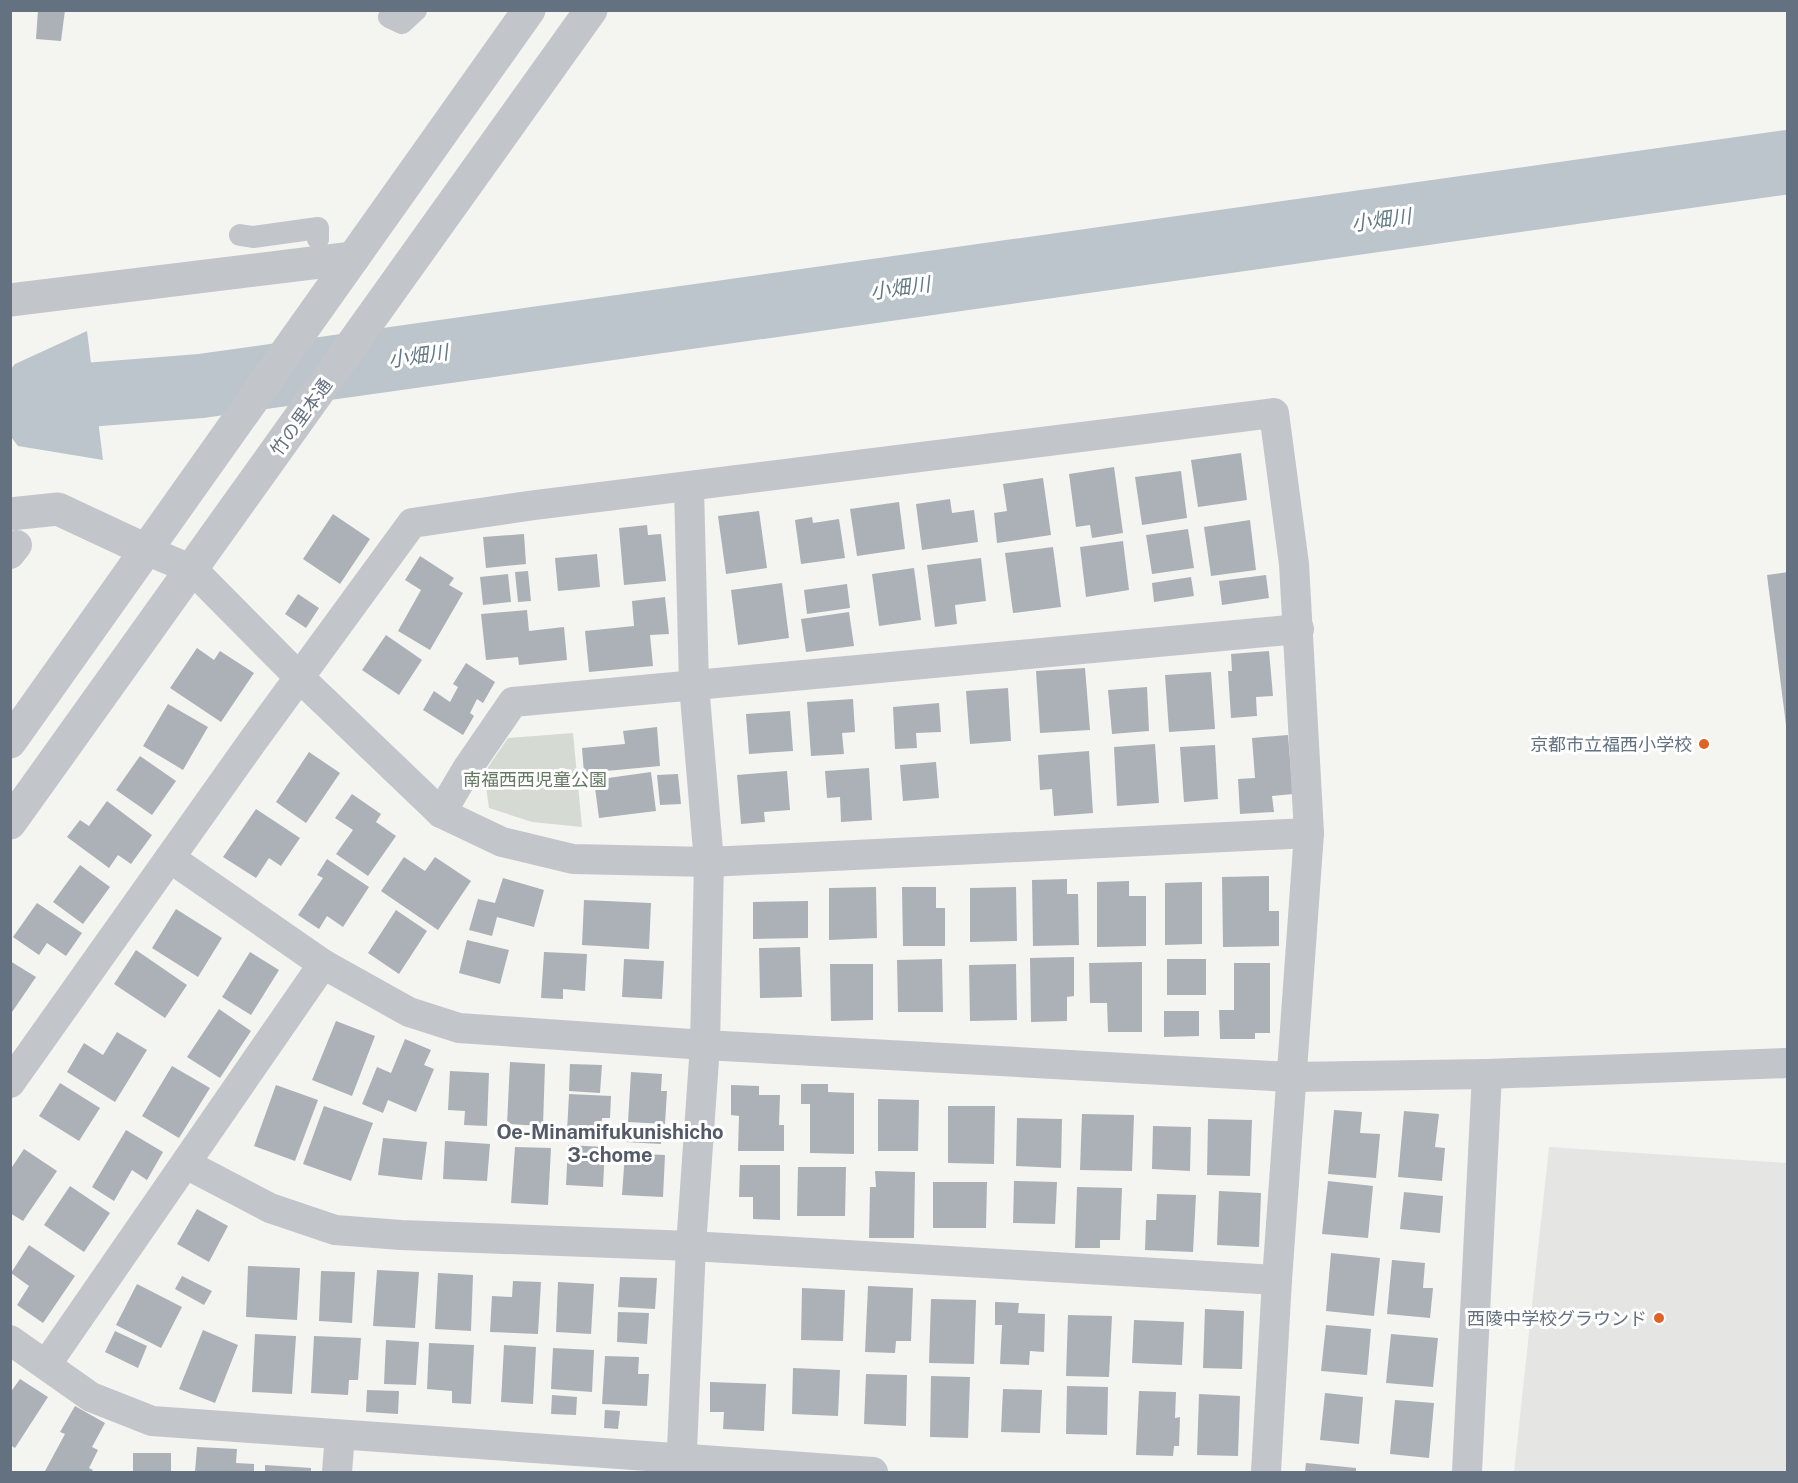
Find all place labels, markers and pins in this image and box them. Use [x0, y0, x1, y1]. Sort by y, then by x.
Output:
place label: 京都市立福西小学校 [1530, 734, 1692, 755]
marker: 京都市立福西小学校 [1697, 737, 1711, 751]
place label: 西陵中学校グラウンド [1467, 1308, 1647, 1329]
marker: 西陵中学校グラウンド [1652, 1311, 1666, 1325]

